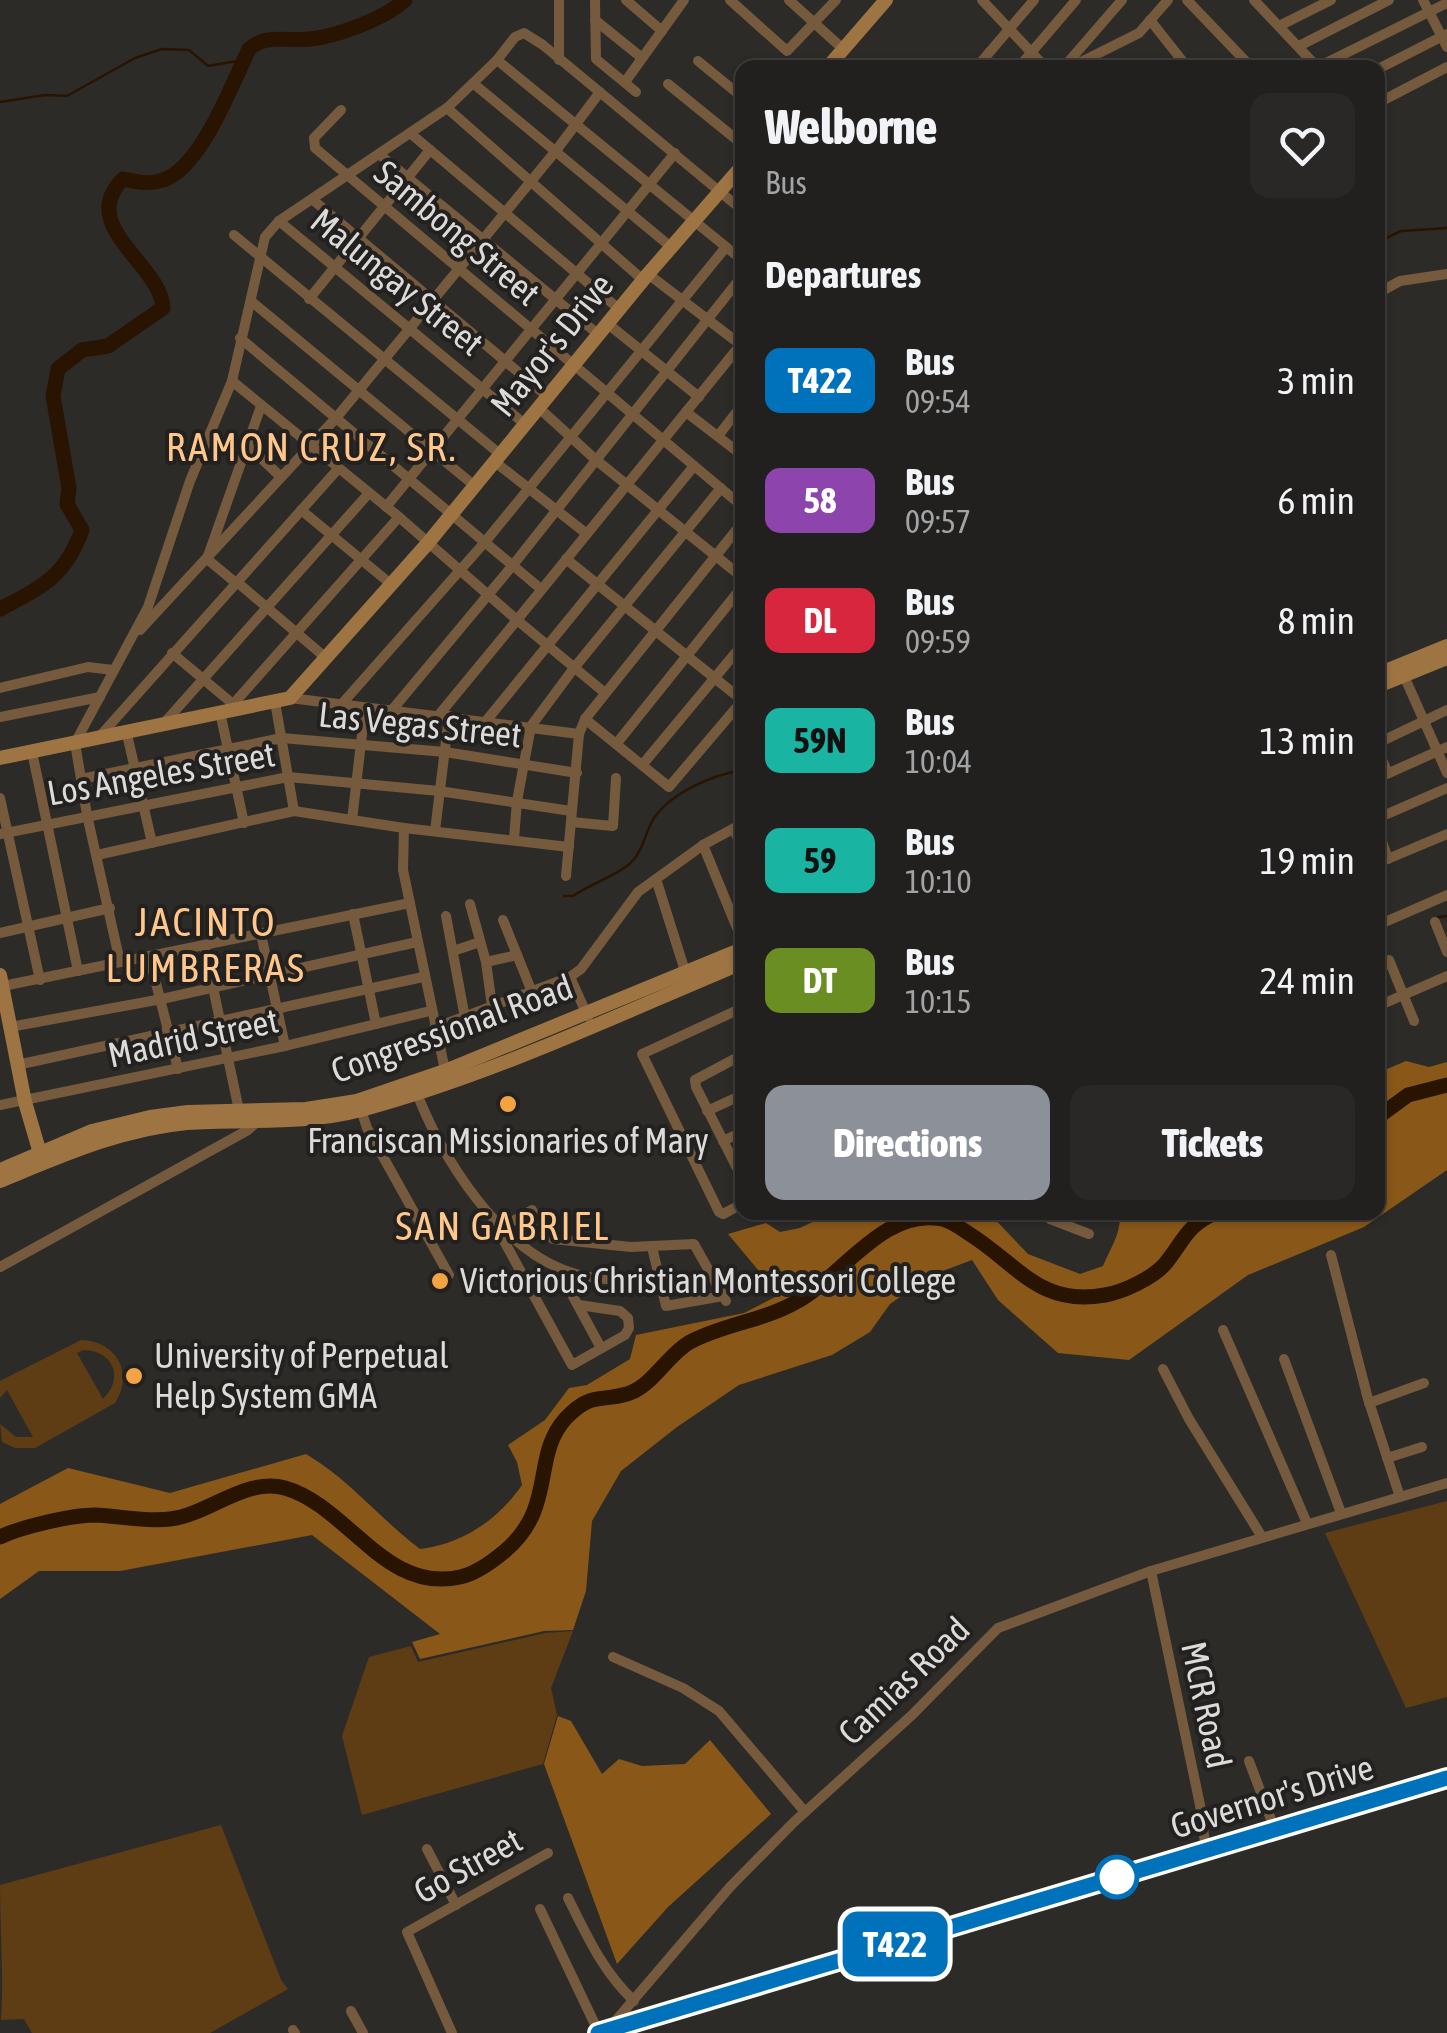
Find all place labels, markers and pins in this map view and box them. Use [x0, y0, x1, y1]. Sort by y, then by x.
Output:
marker: Franciscan Missionaries of Mary [497, 1093, 519, 1115]
place label: Franciscan Missionaries of Mary [307, 1120, 709, 1160]
place label: Victorious Christian Montessori College [460, 1260, 956, 1300]
marker: Victorious Christian Montessori College [429, 1270, 451, 1292]
place label: University of Perpetual Help System GMA [154, 1335, 449, 1415]
marker: University of Perpetual Help System GMA [123, 1365, 145, 1387]
unlabelled marker [1096, 1856, 1138, 1898]

